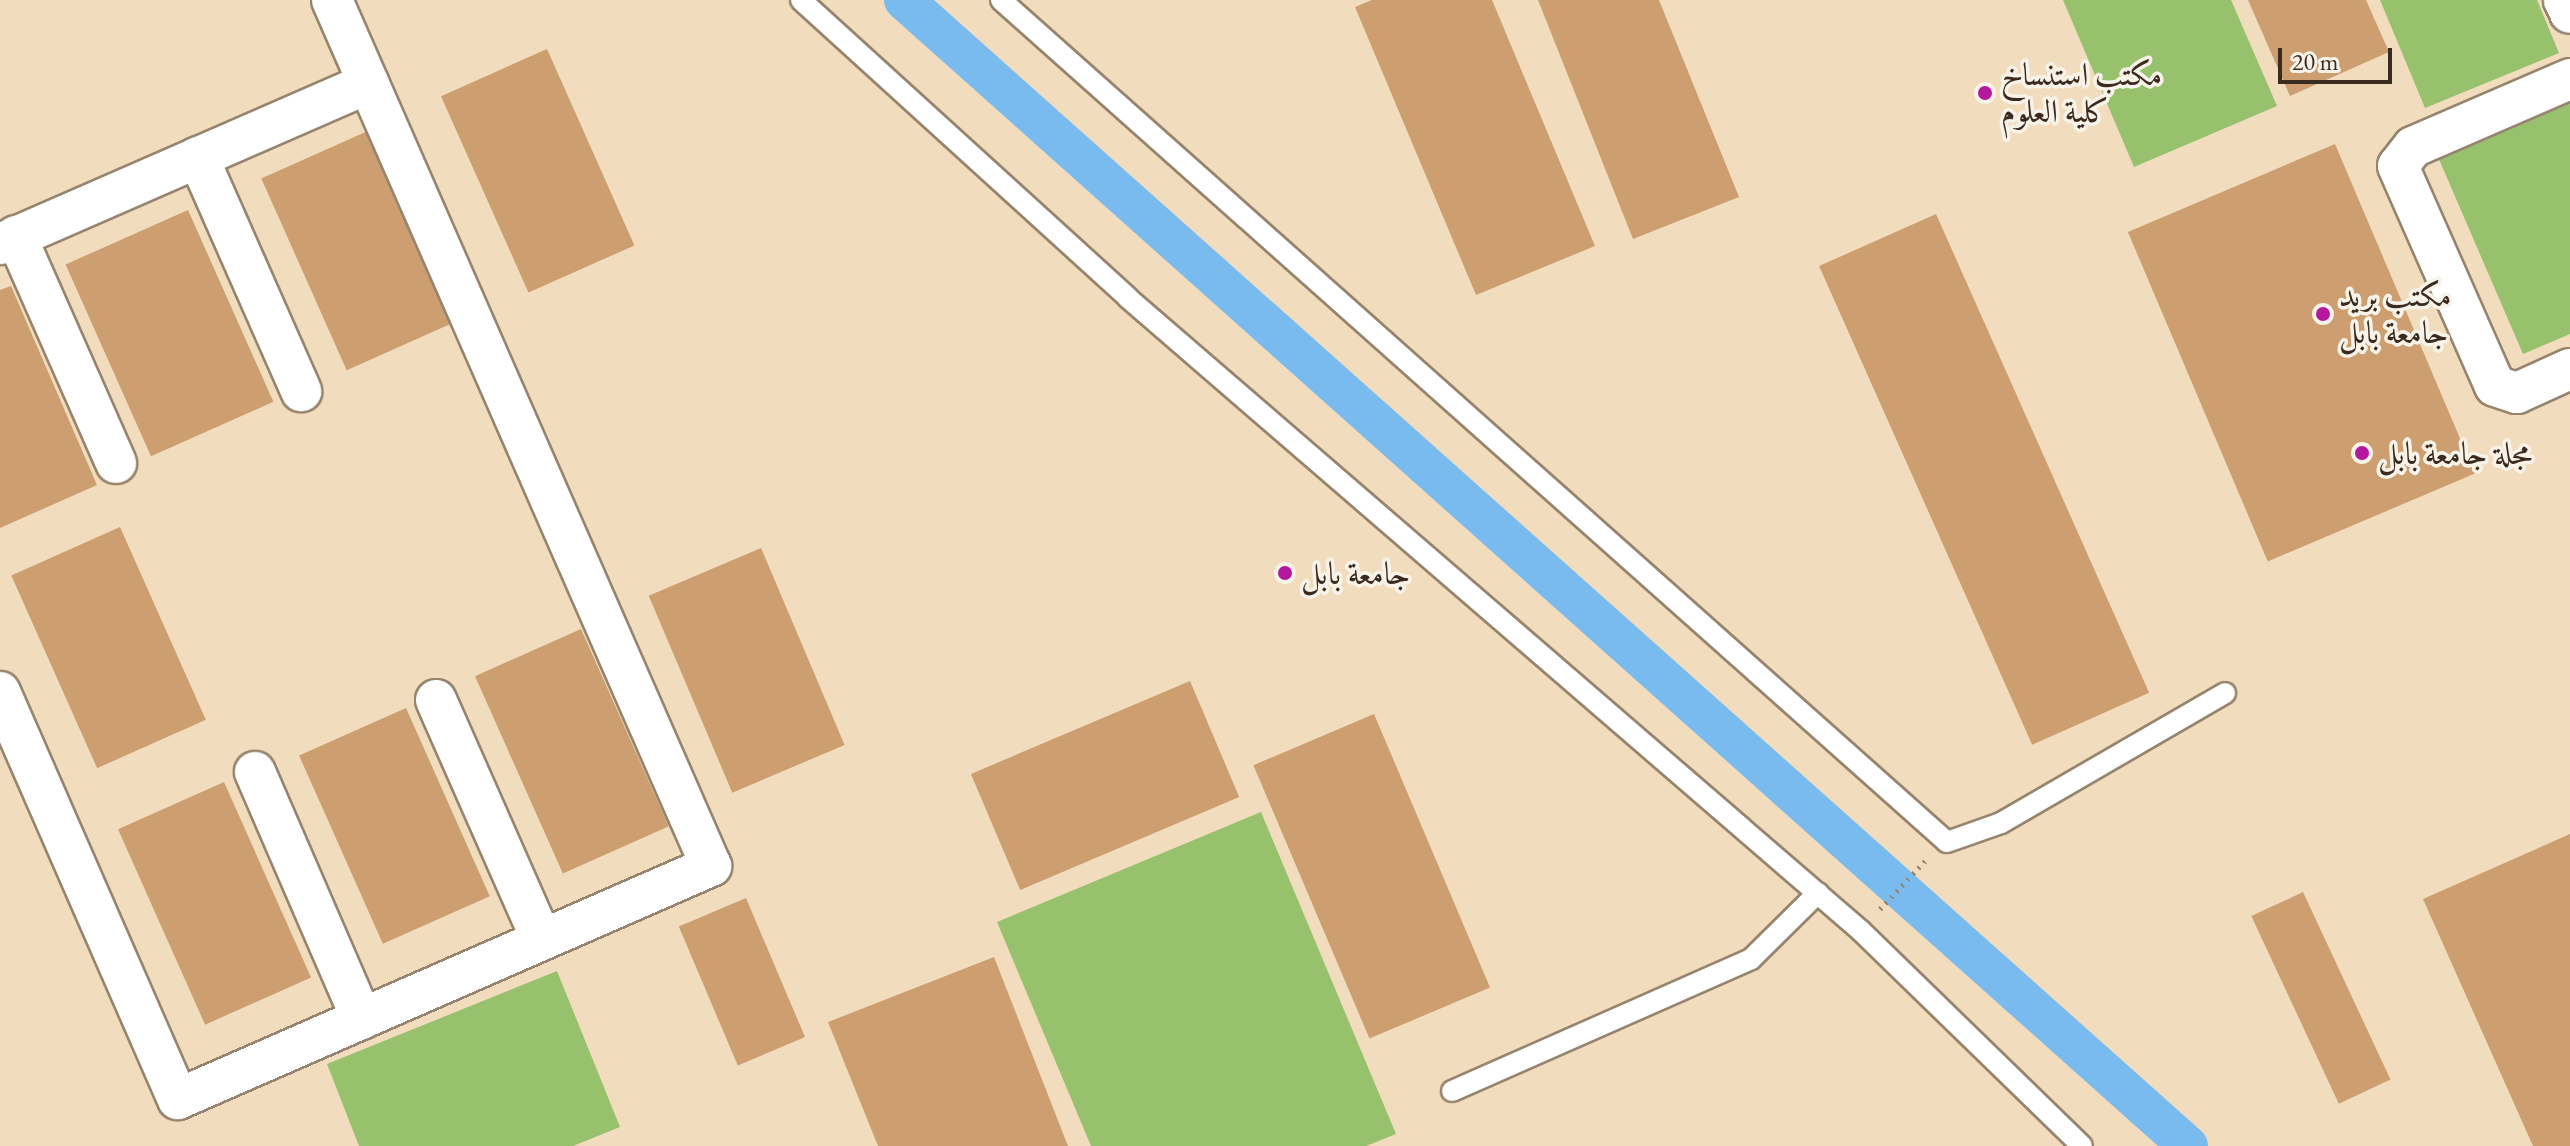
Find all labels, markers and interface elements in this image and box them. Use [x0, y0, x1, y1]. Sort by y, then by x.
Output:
scale bar [2282, 32, 2396, 82]
text: 20 m [2292, 46, 2339, 77]
place label: مكتب استنساخ كلية العلوم [2001, 56, 2162, 131]
marker: مكتب استنساخ كلية العلوم [1976, 84, 1994, 102]
place label: مكتب بريد جامعة بابل [2339, 277, 2451, 352]
marker: مكتب بريد جامعة بابل [2314, 305, 2332, 323]
place label: مجلة جامعة بابل [2378, 434, 2532, 472]
marker: مجلة جامعة بابل [2353, 444, 2371, 462]
place label: جامعة بابل [1301, 554, 1411, 592]
marker: جامعة بابل [1276, 564, 1294, 582]

